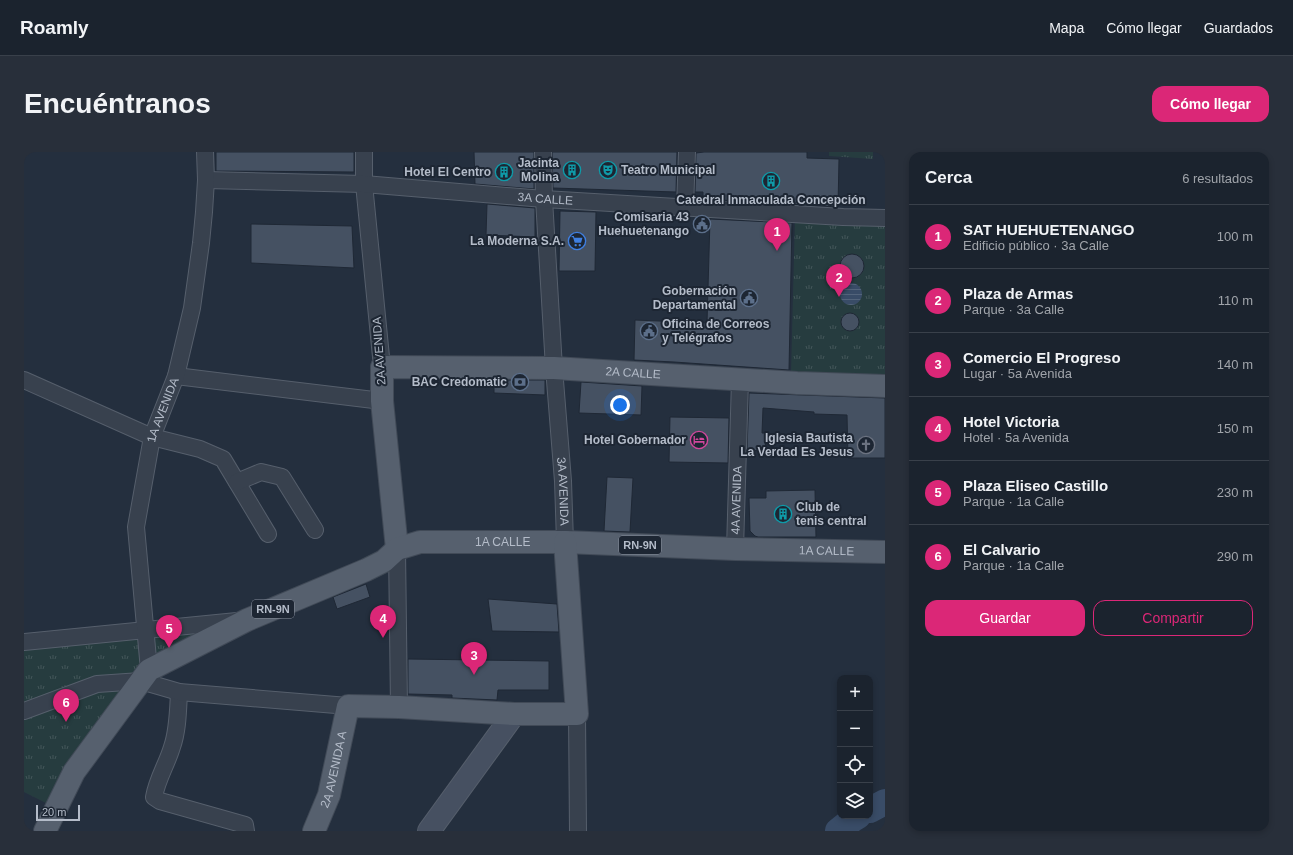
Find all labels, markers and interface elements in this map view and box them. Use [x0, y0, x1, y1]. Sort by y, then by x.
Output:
text: Roamly [20, 17, 89, 38]
text: Mapa [1049, 20, 1084, 36]
text: Cómo llegar [1106, 20, 1182, 36]
text: Guardados [1204, 20, 1273, 36]
button: Cómo llegar [1152, 86, 1269, 122]
text: Encuéntranos [24, 88, 211, 119]
place label: Jacinta Molina [518, 156, 559, 184]
building icon: Jacinta Molina [562, 160, 582, 180]
theatre icon: Teatro Municipal [598, 160, 618, 180]
building icon: Hotel El Centro [494, 162, 514, 182]
place label: Teatro Municipal [621, 163, 715, 177]
place label: Hotel El Centro [404, 165, 491, 179]
text: Cerca [925, 168, 972, 187]
building icon: Catedral Inmaculada Concepción [761, 171, 781, 191]
text: 6 resultados [1182, 171, 1253, 186]
street label: 3A CALLE [517, 190, 573, 208]
place label: Catedral Inmaculada Concepción [676, 193, 866, 207]
place label: Comisaria 43 Huehuetenango [598, 210, 689, 238]
public building icon: Comisaria 43 Huehuetenango [692, 214, 712, 234]
pin: 1 [764, 218, 790, 251]
text: SAT HUEHUETENANGO [963, 221, 1134, 238]
text: 1 [934, 229, 942, 244]
text: 100 m [1217, 229, 1253, 244]
supermarket icon: La Moderna S.A. [567, 231, 587, 251]
place label: La Moderna S.A. [470, 234, 564, 248]
text: Edificio público · 3a Calle [963, 238, 1109, 253]
pin: 2 [826, 264, 852, 297]
place label: Gobernación Departamental [653, 284, 736, 312]
text: Plaza de Armas [963, 285, 1073, 302]
public building icon: Gobernación Departamental [739, 288, 759, 308]
text: 2 [934, 293, 942, 308]
text: 110 m [1218, 293, 1253, 308]
text: Parque · 3a Calle [963, 302, 1064, 317]
street label: 2A AVENIDA [370, 316, 388, 386]
place label: Oficina de Correos y Telégrafos [662, 317, 770, 345]
public building icon: Oficina de Correos y Telégrafos [639, 321, 659, 341]
text: Comercio El Progreso [963, 349, 1121, 366]
text: 3 [934, 357, 942, 372]
text: 140 m [1217, 357, 1253, 372]
street label: 2A CALLE [605, 364, 661, 382]
text: Lugar · 5a Avenida [963, 366, 1072, 381]
bank icon: BAC Credomatic [510, 372, 530, 392]
place label: BAC Credomatic [412, 375, 507, 389]
street label: 1A AVENIDA [144, 376, 182, 443]
your location [610, 395, 630, 415]
text: Hotel Victoria [963, 413, 1059, 430]
text: 4 [934, 421, 942, 436]
text: 150 m [1217, 421, 1253, 436]
hotel icon: Hotel Gobernador [689, 430, 709, 450]
text: Hotel · 5a Avenida [963, 430, 1069, 445]
place label: Iglesia Bautista La Verdad Es Jesus [740, 431, 853, 459]
place label: Hotel Gobernador [584, 433, 686, 447]
church icon: Iglesia Bautista La Verdad Es Jesus [856, 435, 876, 455]
street label: 3A AVENIDA [554, 457, 571, 526]
street label: 4A AVENIDA [728, 466, 744, 534]
text: Plaza Eliseo Castillo [963, 477, 1108, 494]
text: 5 [934, 485, 942, 500]
text: 230 m [1217, 485, 1253, 500]
text: Parque · 1a Calle [963, 494, 1064, 509]
place label: Club de tenis central [796, 500, 867, 528]
building icon: Club de tenis central [773, 504, 793, 524]
street label: 1A CALLE [475, 535, 530, 549]
road number: RN-9N [619, 536, 661, 554]
text: El Calvario [963, 541, 1041, 558]
street label: 1A CALLE [799, 543, 854, 558]
text: 6 [934, 549, 942, 564]
text: 290 m [1217, 549, 1253, 564]
text: Parque · 1a Calle [963, 558, 1064, 573]
road number: RN-9N [252, 600, 294, 618]
button: Guardar [925, 600, 1085, 636]
button: Compartir [1093, 600, 1253, 636]
pin: 4 [370, 605, 396, 638]
pin: 5 [156, 615, 182, 648]
pin: 3 [461, 642, 487, 675]
map controls [837, 675, 873, 819]
button: + [837, 675, 873, 711]
pin: 6 [53, 689, 79, 722]
button: − [837, 711, 873, 747]
street label: 2A AVENIDA A [317, 730, 349, 810]
button: locate [837, 747, 873, 783]
button: layers [837, 783, 873, 819]
scale bar [36, 803, 80, 822]
text: 20 m [42, 806, 66, 818]

